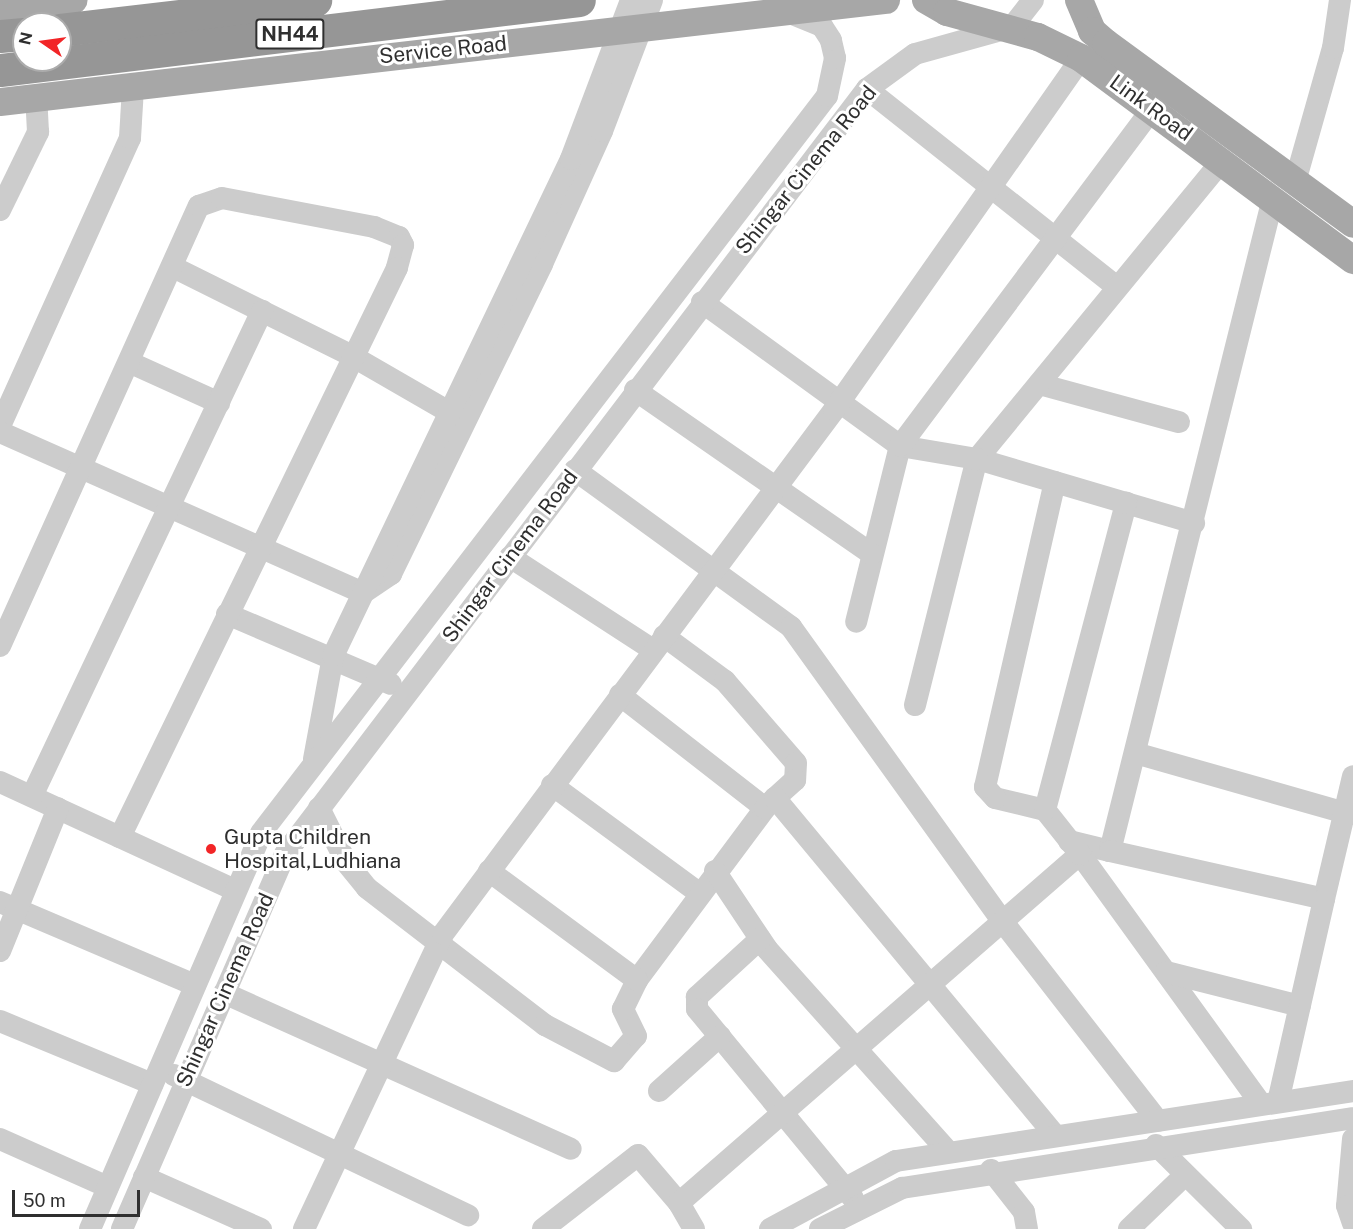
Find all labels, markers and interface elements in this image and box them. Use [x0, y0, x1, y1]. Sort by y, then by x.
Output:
north arrow [12, 12, 72, 72]
road number: NH44 [254, 17, 326, 51]
text: N [15, 30, 37, 47]
street label: Service Road [378, 31, 508, 69]
street label: Link Road [1105, 70, 1197, 146]
street label: Shingar Cinema Road [730, 81, 882, 259]
street label: Shingar Cinema Road [437, 465, 583, 647]
place label: Gupta Children Hospital,Ludhiana [224, 824, 401, 874]
marker: Gupta Children Hospital,Ludhiana [202, 840, 220, 858]
street label: Shingar Cinema Road [171, 889, 279, 1091]
scale bar [15, 1178, 142, 1216]
text: 50 m [23, 1190, 66, 1211]

